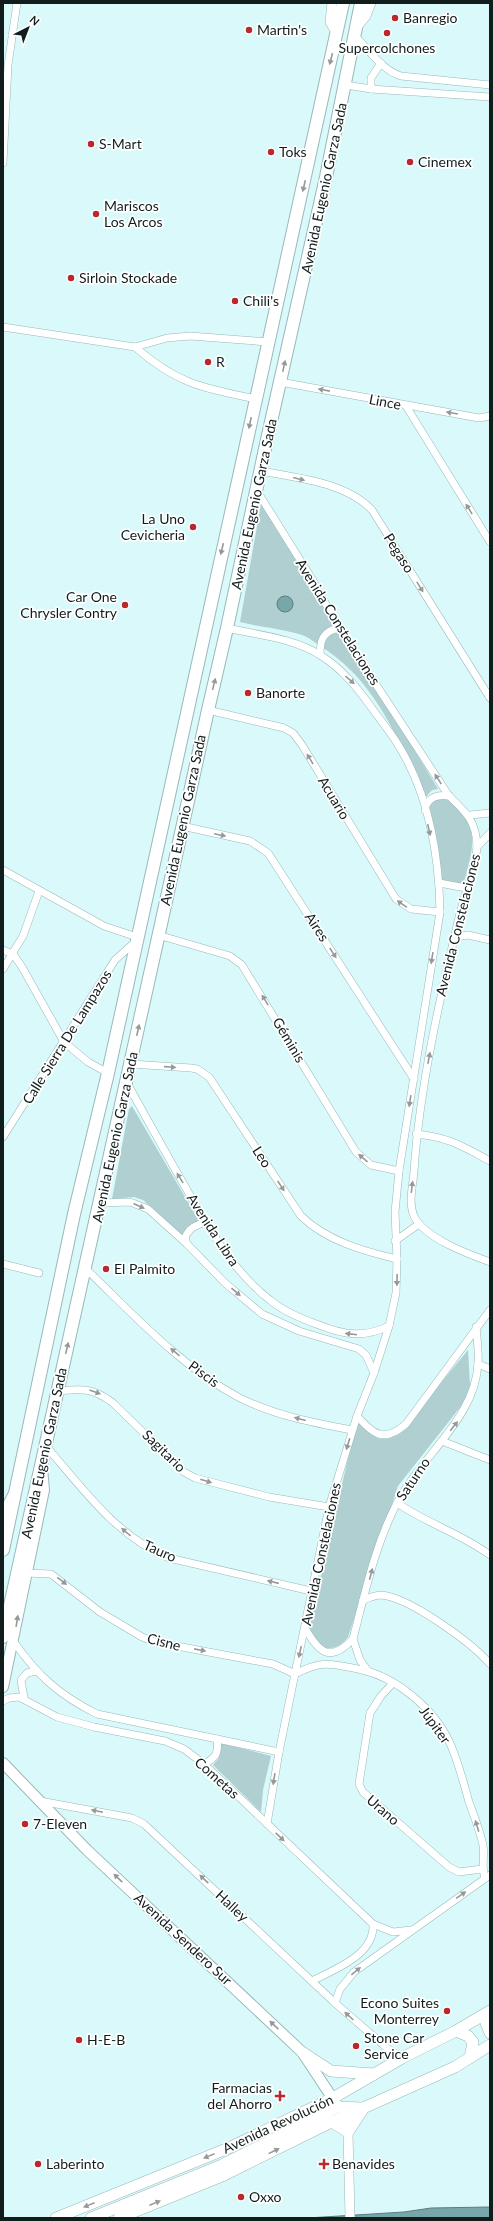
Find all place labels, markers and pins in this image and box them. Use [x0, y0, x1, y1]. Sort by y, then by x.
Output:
place label: Banregio [403, 9, 458, 26]
marker: Banregio [390, 13, 400, 23]
place label: Martin's [257, 21, 307, 38]
marker: Martin's [244, 25, 254, 35]
marker: Supercolchones [382, 28, 392, 38]
place label: Supercolchones [339, 39, 435, 56]
place label: S-Mart [99, 135, 142, 152]
marker: S-Mart [86, 139, 96, 149]
place label: Toks [279, 143, 307, 160]
marker: Toks [266, 147, 276, 157]
place label: Cinemex [418, 153, 472, 170]
marker: Cinemex [405, 157, 415, 167]
place label: Mariscos Los Arcos [104, 197, 163, 230]
marker: Mariscos Los Arcos [91, 209, 101, 219]
place label: Sirloin Stockade [79, 269, 177, 286]
marker: Sirloin Stockade [66, 273, 76, 283]
place label: Chili's [243, 292, 279, 309]
marker: Chili's [230, 296, 240, 306]
place label: R [216, 353, 225, 370]
marker: R [203, 357, 213, 367]
place label: La Uno Cevicheria [121, 510, 185, 543]
marker: La Uno Cevicheria [188, 522, 198, 532]
place label: Car One Chrysler Contry [20, 588, 118, 621]
marker: Car One Chrysler Contry [120, 600, 130, 610]
place label: Banorte [256, 684, 305, 701]
marker: Banorte [243, 688, 253, 698]
place label: El Palmito [114, 1260, 175, 1277]
marker: El Palmito [101, 1264, 111, 1274]
place label: 7-Eleven [33, 1815, 87, 1832]
marker: 7-Eleven [20, 1819, 30, 1829]
place label: Econo Suites Monterrey [360, 1994, 440, 2027]
marker: Econo Suites Monterrey [442, 2006, 452, 2016]
place label: Stone Car Service [364, 2029, 424, 2062]
place label: H-E-B [87, 2031, 125, 2048]
marker: H-E-B [74, 2035, 84, 2045]
marker: Stone Car Service [351, 2041, 361, 2051]
place label: Farmacias del Ahorro [207, 2079, 272, 2112]
marker: Farmacias del Ahorro [275, 2091, 285, 2101]
place label: Laberinto [46, 2155, 105, 2172]
place label: Benavides [332, 2155, 395, 2172]
marker: Laberinto [33, 2159, 43, 2169]
marker: Benavides [319, 2159, 329, 2169]
place label: Oxxo [249, 2188, 282, 2205]
marker: Oxxo [236, 2192, 246, 2202]

